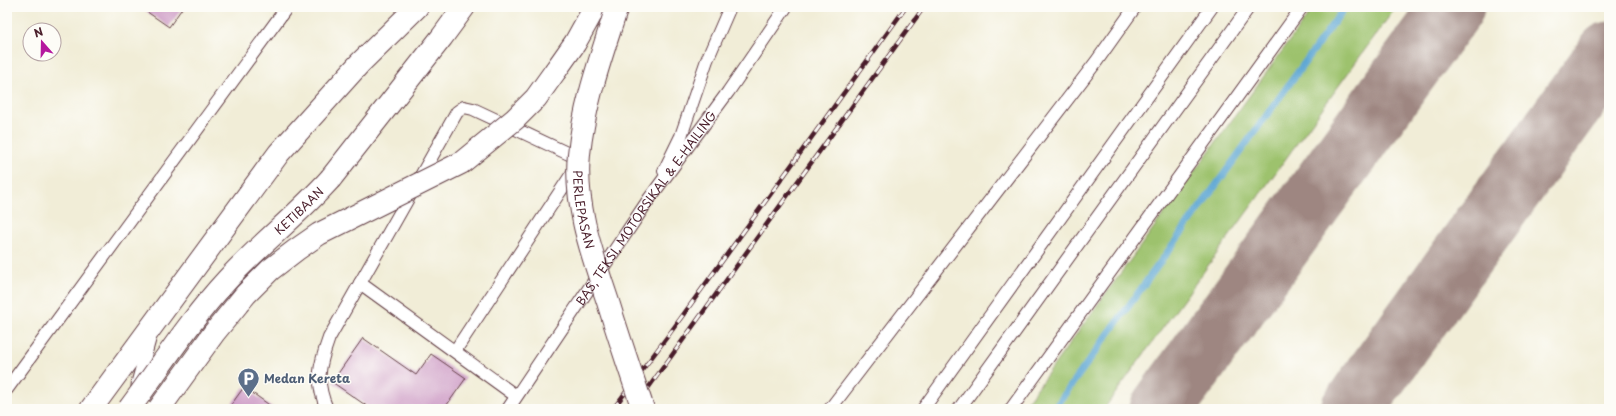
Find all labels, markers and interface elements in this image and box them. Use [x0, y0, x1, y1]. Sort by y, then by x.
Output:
north arrow [22, 22, 62, 62]
text: N [31, 23, 46, 42]
street label: BAS, TEKSI, MOTORSIKAL & E-HAILING [571, 107, 721, 309]
street label: PERLEPASAN [569, 170, 599, 251]
street label: KETIBAAN [270, 183, 327, 239]
parking icon: Medan Kereta [235, 365, 261, 398]
place label: Medan Kereta [264, 369, 350, 387]

